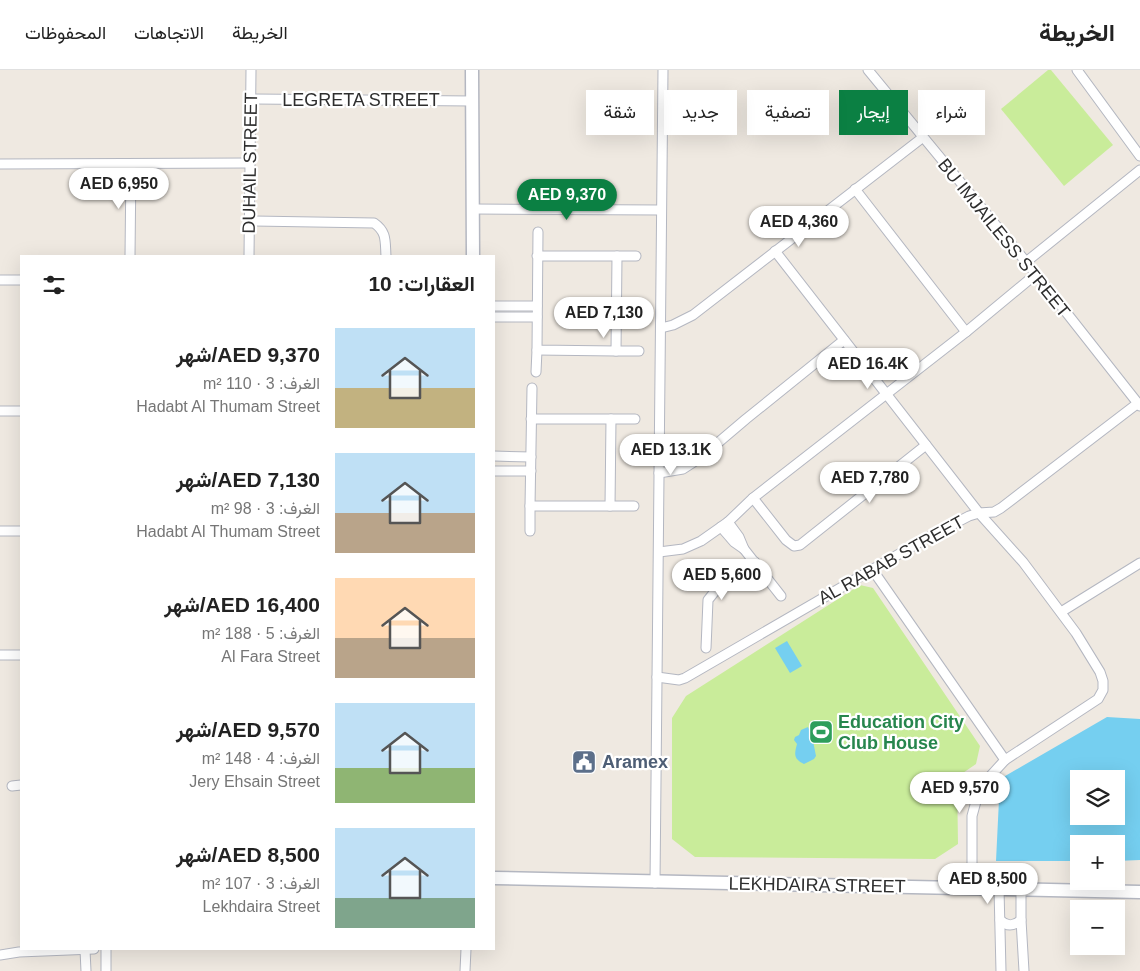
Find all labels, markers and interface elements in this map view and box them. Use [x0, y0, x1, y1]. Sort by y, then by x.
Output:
text: الخريطة [1039, 19, 1115, 46]
text: المحفوظات [25, 23, 106, 43]
text: الاتجاهات [134, 23, 204, 43]
text: الخريطة [232, 23, 288, 43]
street label: LEGRETA STREET [282, 90, 440, 110]
chip: شقة [586, 90, 654, 135]
chip: جديد [664, 90, 737, 135]
chip: تصفية [747, 90, 829, 135]
chip: إيجار [839, 90, 908, 135]
chip: شراء [918, 90, 985, 135]
street label: DUHAIL STREET [239, 92, 261, 234]
street label: BU IMJAILESS STREET [934, 155, 1074, 321]
pin: AED 6,950 [62, 168, 176, 210]
text: AED 6,950 [80, 175, 158, 192]
pin: AED 9,370 [510, 178, 624, 221]
text: AED 9,370 [528, 186, 606, 203]
pin: AED 4,360 [742, 206, 856, 248]
text: AED 4,360 [760, 213, 838, 230]
icon: filters [40, 271, 68, 299]
text: العقارات: 10 [368, 272, 475, 295]
pin: AED 7,130 [547, 296, 661, 339]
text: AED 7,130 [565, 304, 643, 321]
text: AED 9,370/شهر [176, 343, 320, 366]
icon: home [375, 348, 435, 408]
pin: AED 16.4K [811, 348, 925, 390]
text: AED 16.4K [828, 355, 908, 372]
text: الغرف: 3 · 110 m² [203, 375, 320, 392]
text: Hadabt Al Thumam Street [136, 398, 320, 415]
pin: AED 13.1K [614, 434, 728, 476]
text: AED 13.1K [631, 441, 711, 458]
pin: AED 7,780 [813, 462, 927, 504]
text: AED 7,130/شهر [176, 468, 320, 491]
text: AED 7,780 [831, 469, 909, 486]
icon: home [375, 473, 435, 533]
text: الغرف: 3 · 98 m² [211, 500, 320, 517]
street label: AL RABAB STREET [815, 512, 967, 608]
text: Hadabt Al Thumam Street [136, 523, 320, 540]
pin: AED 5,600 [665, 558, 779, 601]
text: AED 5,600 [683, 566, 761, 583]
text: AED 16,400/شهر [164, 593, 320, 616]
icon: home [375, 598, 435, 658]
text: الغرف: 5 · 188 m² [202, 625, 320, 642]
text: Al Fara Street [221, 648, 320, 665]
place label: Education City Club House [838, 712, 964, 753]
text: AED 9,570/شهر [176, 718, 320, 741]
sports icon: Education City Club House [808, 719, 834, 745]
icon: home [375, 723, 435, 783]
public building icon: Aramex [571, 749, 597, 775]
text: الغرف: 4 · 148 m² [202, 750, 320, 767]
place label: Aramex [602, 752, 668, 772]
map controls [1070, 770, 1125, 955]
button: layers [1070, 770, 1125, 825]
pin: AED 9,570 [903, 772, 1017, 814]
text: Jery Ehsain Street [189, 773, 320, 790]
text: AED 9,570 [921, 779, 999, 796]
button: + [1070, 835, 1125, 890]
text: AED 8,500/شهر [176, 843, 320, 866]
icon: home [375, 848, 435, 908]
pin: AED 8,500 [931, 862, 1045, 905]
text: AED 8,500 [949, 870, 1027, 887]
street label: LEKHDAIRA STREET [728, 873, 906, 897]
text: الغرف: 3 · 107 m² [202, 875, 320, 892]
text: Lekhdaira Street [203, 898, 320, 915]
button: − [1070, 900, 1125, 955]

